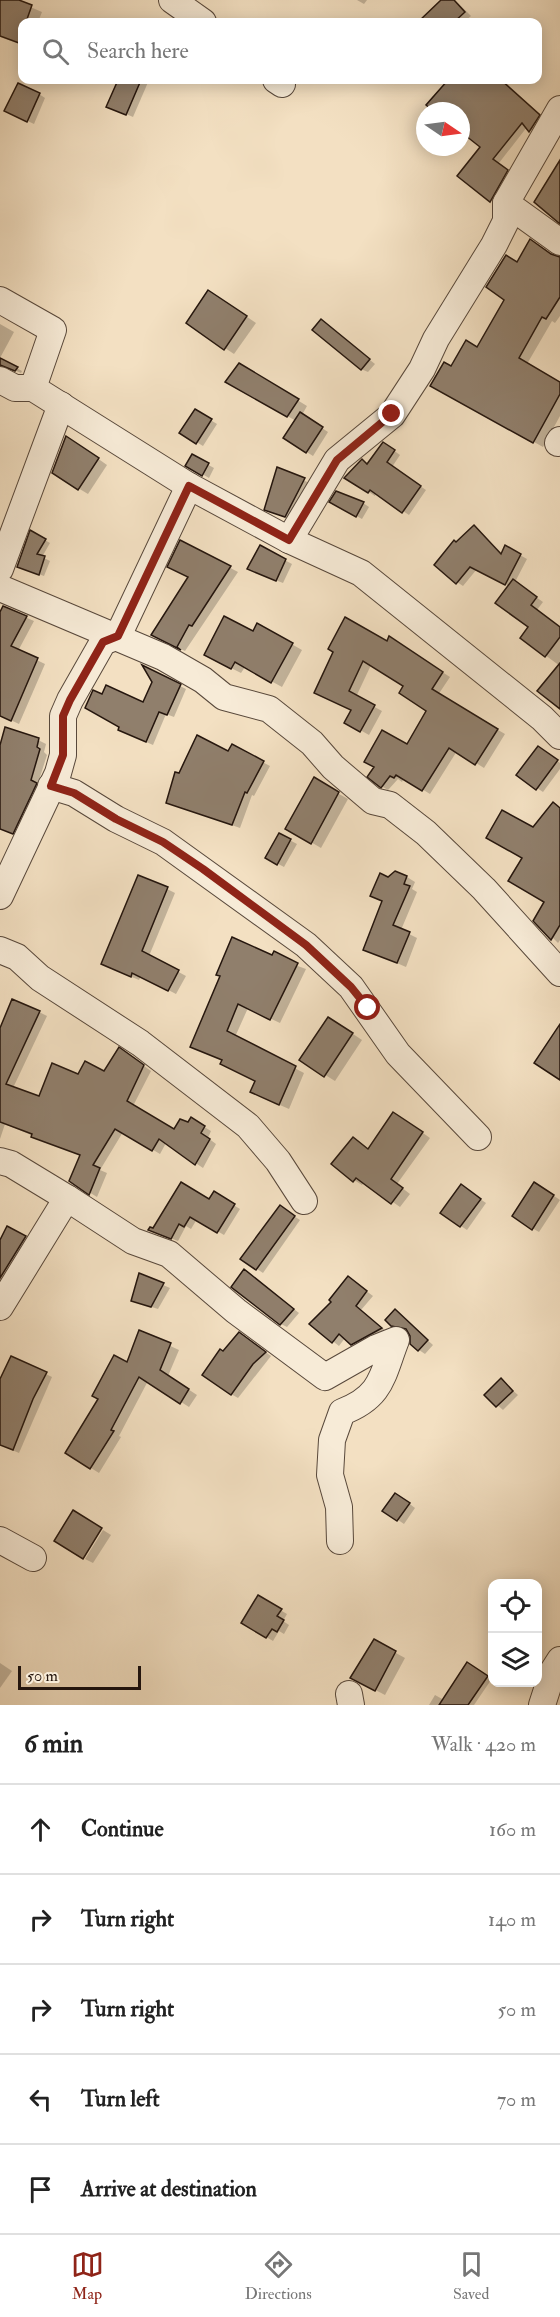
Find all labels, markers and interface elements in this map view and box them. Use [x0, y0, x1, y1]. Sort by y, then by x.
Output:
search box [18, 18, 542, 84]
icon: search [39, 35, 72, 68]
text: Search here [87, 37, 189, 65]
north arrow [416, 102, 470, 156]
route end [378, 400, 404, 426]
route start [354, 994, 380, 1020]
map controls [488, 1579, 542, 1687]
button: locate [488, 1579, 542, 1633]
button: layers [488, 1633, 542, 1687]
scale bar [18, 1663, 141, 1690]
text: 50 m [27, 1666, 58, 1686]
text: 6 min [24, 1728, 83, 1760]
text: Walk · 420 m [431, 1732, 536, 1757]
icon: ahead [24, 1813, 57, 1846]
text: Continue [81, 1815, 164, 1843]
text: 160 m [489, 1817, 536, 1842]
icon: right [24, 1903, 57, 1936]
text: Turn right [81, 1905, 174, 1933]
text: 140 m [488, 1907, 536, 1932]
icon: right [24, 1993, 57, 2026]
text: Turn right [81, 1995, 174, 2023]
text: 50 m [497, 1997, 536, 2022]
icon: left [24, 2083, 57, 2116]
text: Turn left [81, 2085, 160, 2113]
text: 70 m [497, 2087, 536, 2112]
icon: arrive [24, 2173, 57, 2206]
text: Arrive at destination [81, 2175, 257, 2203]
tab: Map [71, 2248, 104, 2304]
tab: Directions [245, 2248, 312, 2304]
tab: Saved [453, 2248, 489, 2304]

